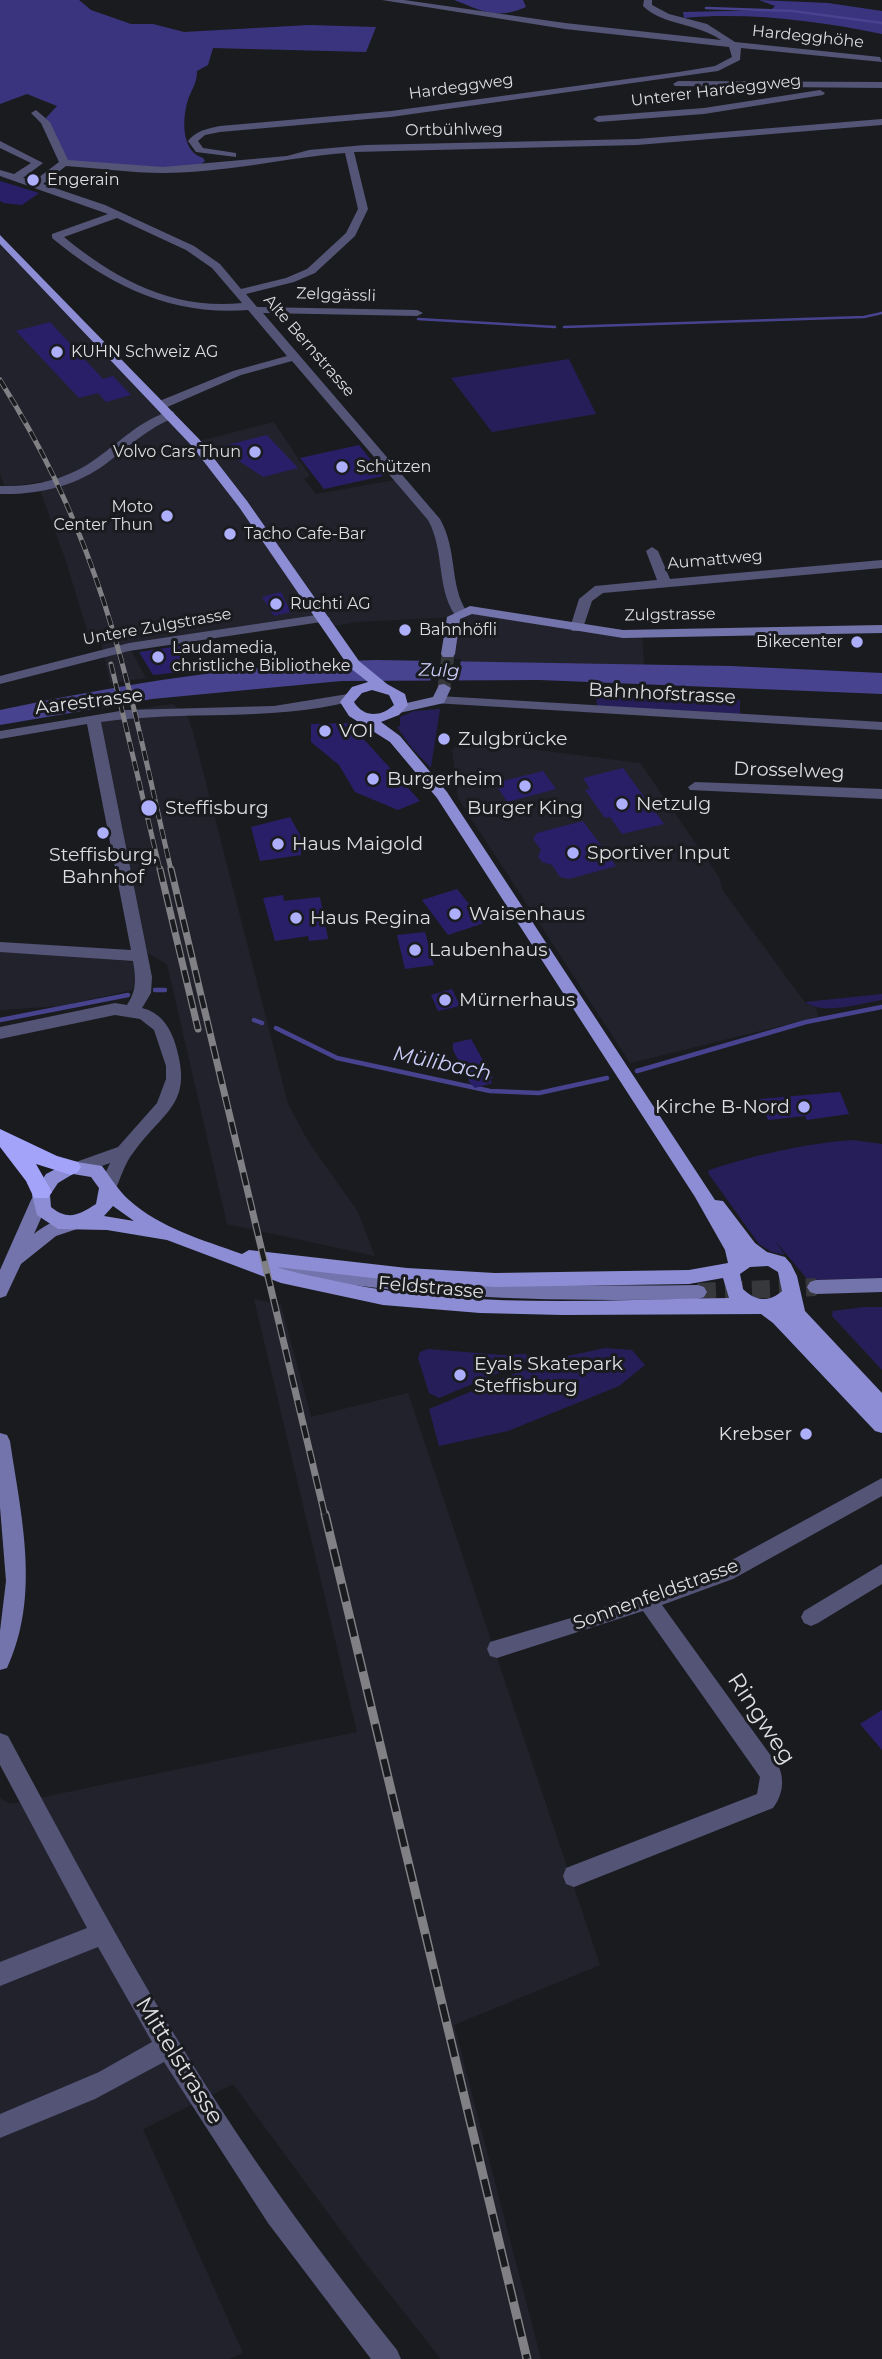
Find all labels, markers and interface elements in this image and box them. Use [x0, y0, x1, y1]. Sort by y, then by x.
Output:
street label: Hardegghöhe [751, 22, 865, 52]
street label: Hardeggweg [407, 70, 515, 104]
street label: Unterer Hardeggweg [630, 71, 802, 111]
street label: Ortbühlweg [405, 120, 503, 140]
place label: Engerain [47, 170, 119, 190]
marker: Engerain [25, 172, 41, 188]
street label: Zelggässli [296, 284, 376, 306]
street label: Alte Bernstrasse [259, 291, 359, 401]
place label: KUHN Schweiz AG [71, 342, 218, 362]
marker: KUHN Schweiz AG [49, 344, 65, 360]
place label: Volvo Cars Thun [113, 442, 241, 462]
marker: Volvo Cars Thun [247, 444, 263, 460]
place label: Schützen [356, 457, 431, 477]
marker: Schützen [334, 459, 350, 475]
place label: Moto Center Thun [54, 497, 153, 535]
marker: Moto Center Thun [159, 508, 175, 524]
place label: Tacho Cafe-Bar [244, 524, 366, 544]
marker: Tacho Cafe-Bar [222, 526, 238, 542]
street label: Aumattweg [667, 546, 763, 574]
place label: Ruchti AG [290, 594, 371, 614]
marker: Ruchti AG [268, 596, 284, 612]
street label: Untere Zulgstrasse [81, 604, 233, 650]
street label: Zulgstrasse [624, 605, 716, 625]
place label: Bahnhöfli [419, 620, 497, 640]
marker: Bahnhöfli [397, 622, 413, 638]
place label: Bikecenter [756, 632, 843, 652]
marker: Bikecenter [849, 634, 865, 650]
place label: Laudamedia, christliche Bibliotheke [172, 638, 350, 676]
marker: Laudamedia, christliche Bibliotheke [150, 649, 166, 665]
water label: Zulg [418, 659, 460, 683]
street label: Bahnhofstrasse [588, 679, 736, 709]
street label: Aarestrasse [34, 684, 144, 720]
place label: VOI [339, 720, 374, 742]
marker: VOI [317, 723, 333, 739]
place label: Zulgbrücke [458, 728, 567, 750]
marker: Zulgbrücke [436, 731, 452, 747]
street label: Drosselweg [733, 758, 845, 784]
place label: Burgerheim [387, 768, 503, 790]
marker: Burgerheim [365, 771, 381, 787]
marker: Burger King [517, 778, 533, 794]
place label: Netzulg [636, 793, 711, 815]
marker: Netzulg [614, 796, 630, 812]
place label: Steffisburg [165, 797, 269, 819]
place label: Burger King [467, 797, 583, 819]
marker: Steffisburg [139, 798, 159, 818]
marker: Steffisburg, Bahnhof [95, 825, 111, 841]
place label: Haus Maigold [292, 833, 423, 855]
marker: Haus Maigold [270, 836, 286, 852]
place label: Sportiver Input [587, 842, 730, 864]
place label: Steffisburg, Bahnhof [49, 844, 157, 888]
marker: Sportiver Input [565, 845, 581, 861]
place label: Waisenhaus [469, 903, 585, 925]
marker: Waisenhaus [447, 906, 463, 922]
place label: Haus Regina [310, 907, 431, 929]
marker: Haus Regina [288, 910, 304, 926]
place label: Laubenhaus [429, 939, 547, 961]
marker: Laubenhaus [407, 942, 423, 958]
place label: Mürnerhaus [459, 989, 575, 1011]
marker: Mürnerhaus [437, 992, 453, 1008]
water label: Mülibach [391, 1041, 493, 1087]
place label: Kirche B-Nord [655, 1096, 790, 1118]
marker: Kirche B-Nord [796, 1099, 812, 1115]
street label: Feldstrasse [377, 1272, 485, 1304]
place label: Eyals Skatepark Steffisburg [474, 1353, 623, 1397]
marker: Eyals Skatepark Steffisburg [452, 1367, 468, 1383]
place label: Krebser [719, 1423, 792, 1445]
marker: Krebser [798, 1426, 814, 1442]
street label: Sonnenfeldstrasse [570, 1554, 742, 1636]
street label: Ringweg [721, 1668, 801, 1770]
street label: Mittelstrasse [129, 1992, 229, 2130]

